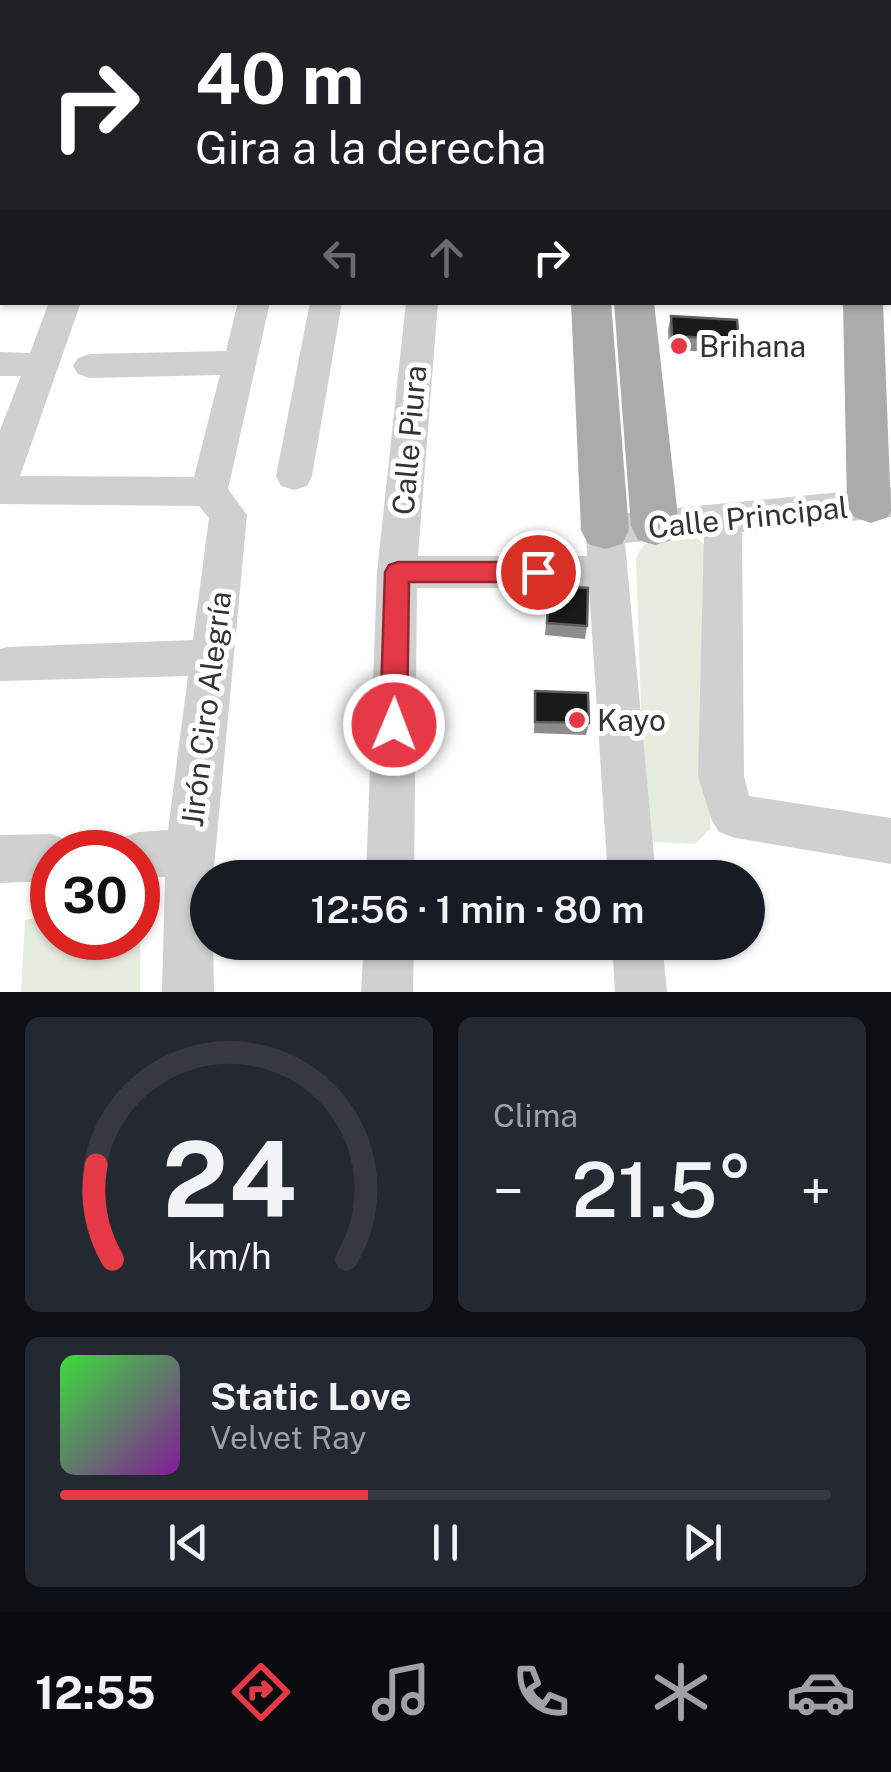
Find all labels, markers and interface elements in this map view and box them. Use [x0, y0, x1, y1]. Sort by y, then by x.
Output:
text: 40 m [195, 37, 365, 120]
icon: right [30, 40, 160, 170]
text: Gira a la derecha [195, 121, 546, 174]
icon: left [314, 230, 369, 285]
icon: ahead [419, 230, 474, 285]
icon: right [524, 230, 579, 285]
place label: Brihana [699, 328, 806, 364]
marker: Brihana [668, 335, 690, 357]
street label: Calle Piura [385, 364, 433, 516]
street label: Calle Principal [646, 489, 850, 545]
pin [496, 530, 581, 615]
icon: arrive [511, 545, 566, 600]
street label: Jirón Ciro Alegría [174, 589, 238, 829]
position arrow [342, 673, 446, 777]
place label: Kayo [597, 702, 666, 738]
marker: Kayo [566, 709, 588, 731]
speed limit sign: 30 [30, 830, 160, 960]
text: 12:56 · 1 min · 80 m [311, 887, 644, 932]
text: Clima [493, 1097, 578, 1134]
text: 24 [162, 1118, 296, 1240]
text: 21.5° [571, 1146, 753, 1234]
text: − [493, 1159, 524, 1223]
text: + [800, 1159, 831, 1223]
text: km/h [187, 1235, 271, 1277]
text: Static Love [210, 1374, 412, 1419]
text: Velvet Ray [210, 1419, 366, 1456]
icon: previous [161, 1515, 216, 1570]
icon: pause [418, 1515, 473, 1570]
icon: next [675, 1515, 730, 1570]
icon: directions [226, 1657, 296, 1727]
icon: music [366, 1657, 436, 1727]
icon: phone [506, 1657, 576, 1727]
icon: climate [646, 1657, 716, 1727]
icon: car [786, 1657, 856, 1727]
text: 12:55 [35, 1666, 156, 1719]

